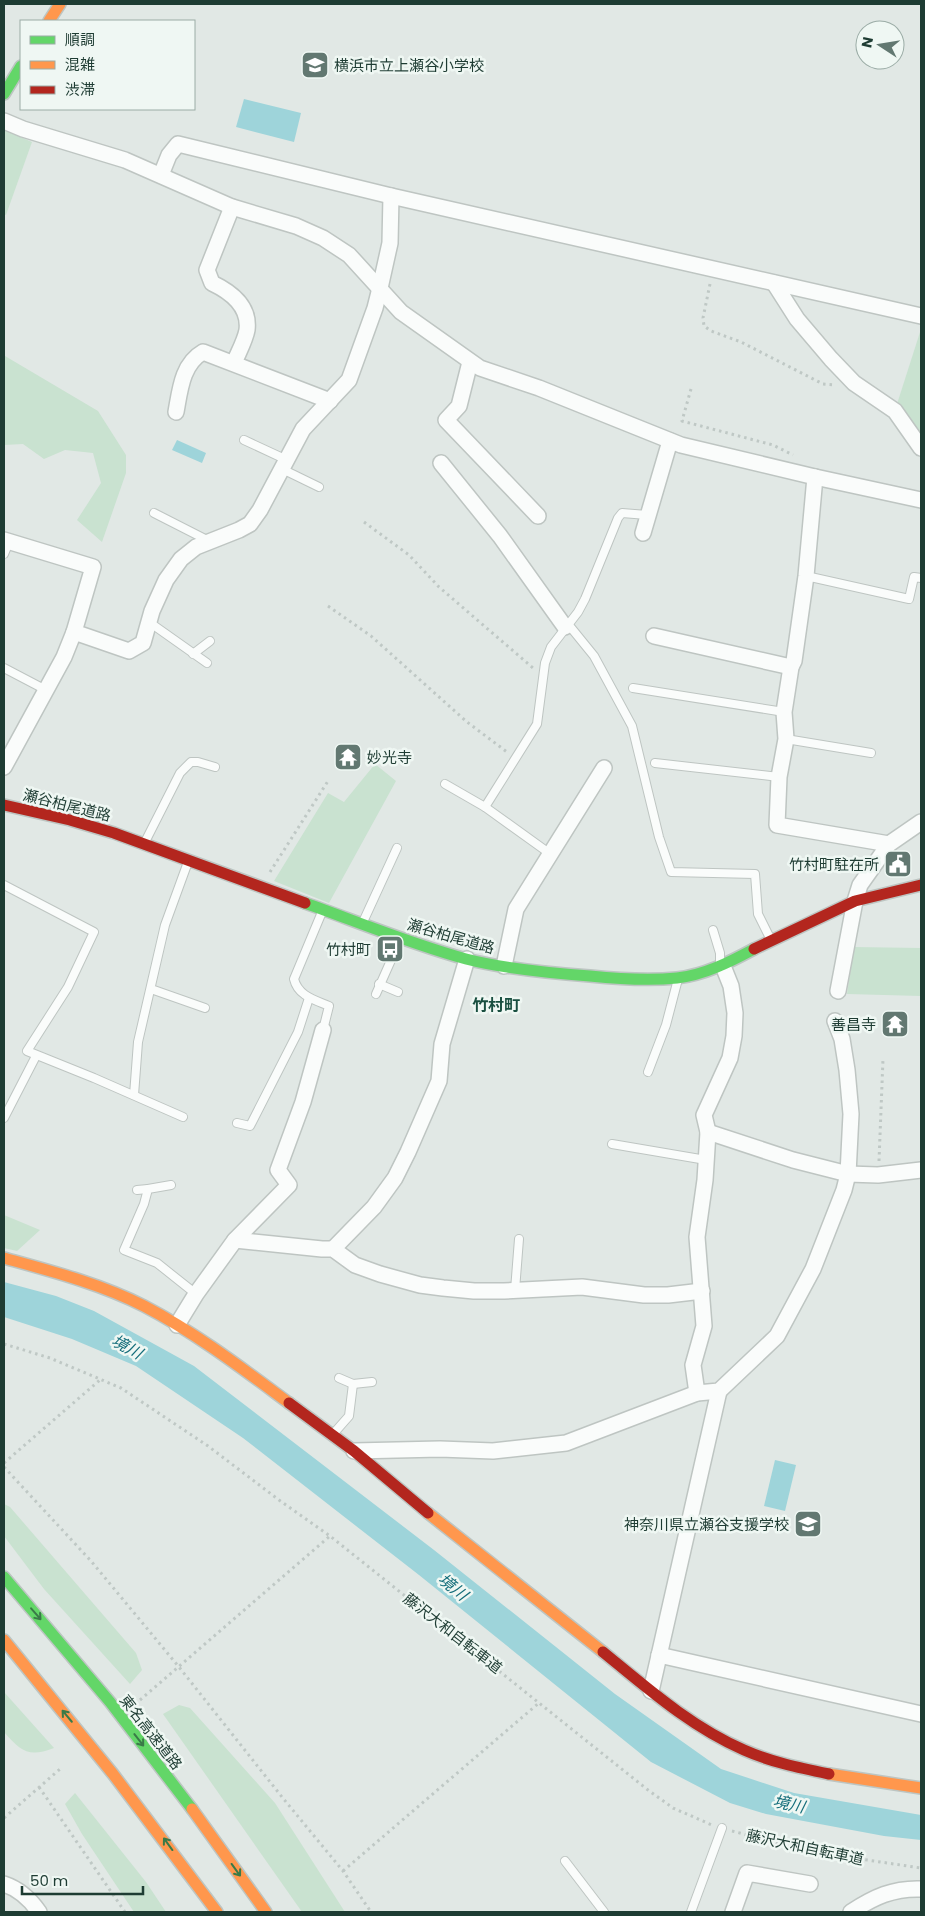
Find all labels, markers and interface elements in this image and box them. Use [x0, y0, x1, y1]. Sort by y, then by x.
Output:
legend [20, 20, 195, 110]
north arrow [855, 20, 905, 70]
text: 順調 [65, 29, 95, 50]
text: N [856, 35, 878, 50]
school or university icon: 横浜市立上瀬谷小学校 [300, 50, 330, 80]
text: 混雑 [65, 54, 95, 75]
place label: 横浜市立上瀬谷小学校 [334, 55, 484, 76]
text: 渋滞 [65, 79, 95, 100]
temple icon: 妙光寺 [333, 742, 363, 772]
place label: 妙光寺 [367, 747, 412, 768]
street label: 瀬谷柏尾道路 [21, 784, 113, 826]
public building icon: 竹村町駐在所 [883, 849, 913, 879]
place label: 竹村町駐在所 [789, 854, 879, 875]
street label: 瀬谷柏尾道路 [405, 914, 497, 958]
bus stop icon: 竹村町 [375, 934, 405, 964]
place label: 竹村町 [326, 939, 371, 960]
district label: 竹村町 [472, 994, 520, 1017]
temple icon: 善昌寺 [880, 1009, 910, 1039]
place label: 善昌寺 [831, 1014, 876, 1035]
water label: 境川 [107, 1329, 148, 1366]
school or university icon: 神奈川県立瀬谷支援学校 [793, 1509, 823, 1539]
place label: 神奈川県立瀬谷支援学校 [624, 1514, 789, 1535]
water label: 境川 [433, 1568, 474, 1607]
street label: 藤沢大和自転車道 [399, 1588, 507, 1678]
one-way arrow [30, 1608, 41, 1621]
street label: 東名高速道路 [115, 1690, 187, 1774]
one-way arrow [62, 1710, 73, 1723]
one-way arrow [133, 1733, 144, 1746]
water label: 境川 [771, 1789, 809, 1819]
street label: 藤沢大和自転車道 [744, 1824, 866, 1870]
one-way arrow [162, 1838, 173, 1851]
one-way arrow [231, 1863, 241, 1877]
scale bar [22, 1864, 144, 1896]
text: 50 m [30, 1870, 68, 1891]

